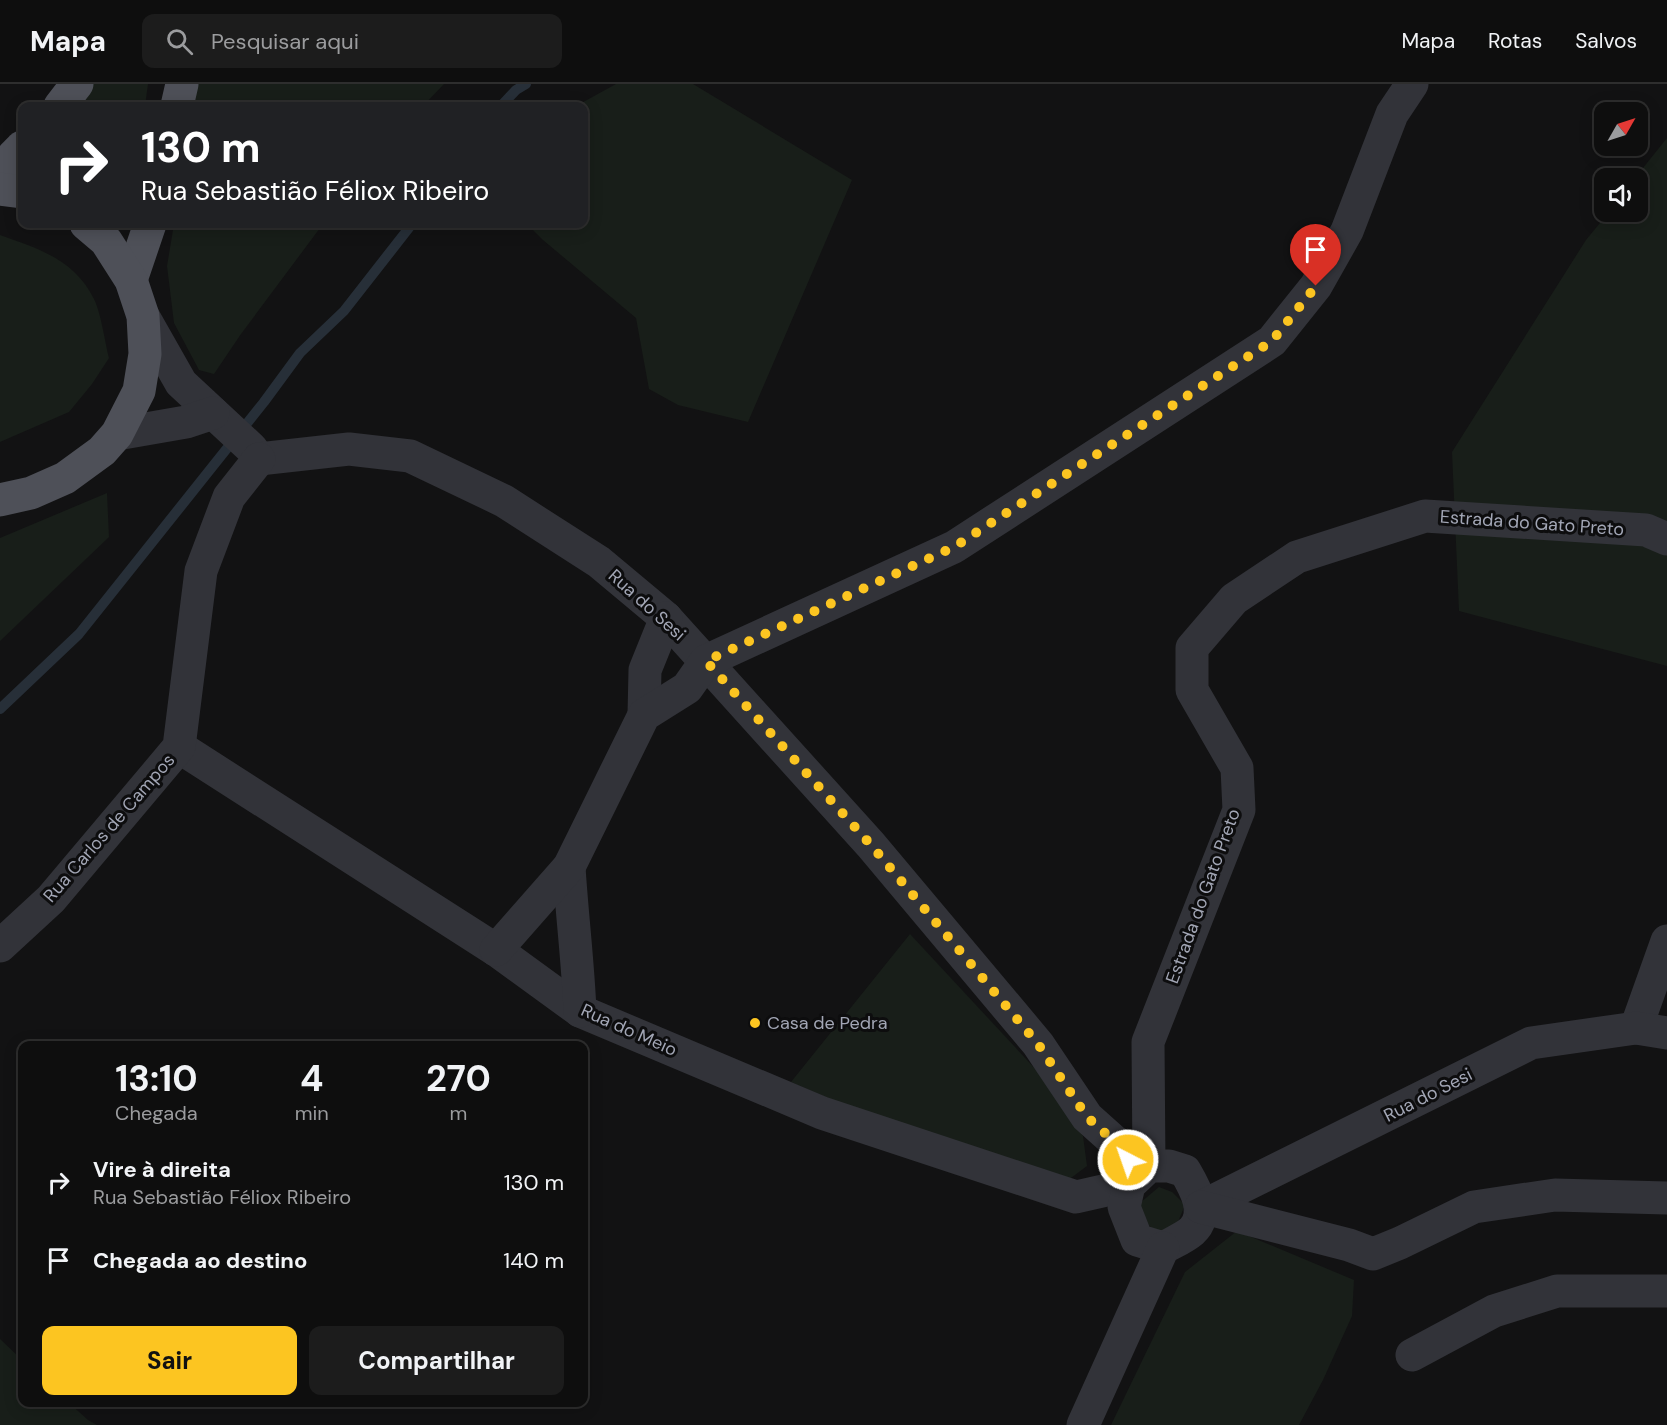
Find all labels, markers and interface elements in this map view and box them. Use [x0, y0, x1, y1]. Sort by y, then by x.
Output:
search box [142, 14, 562, 68]
text: Mapa [30, 23, 106, 60]
icon: search [163, 25, 196, 58]
text: Pesquisar aqui [211, 27, 359, 56]
text: Mapa [1401, 27, 1455, 55]
text: Rotas [1488, 27, 1542, 55]
text: Salvos [1575, 27, 1637, 55]
north arrow [1594, 102, 1648, 156]
map controls [1594, 102, 1648, 222]
text: 130 m [141, 120, 261, 175]
icon: right [42, 126, 120, 204]
button: sound [1594, 168, 1648, 222]
text: Rua Sebastião Féliox Ribeiro [141, 173, 489, 208]
pin [1290, 224, 1341, 286]
icon: arrive [1299, 233, 1332, 266]
street label: Estrada do Gato Preto [1439, 505, 1625, 541]
street label: Rua do Sesi [603, 564, 691, 646]
street label: Rua Carlos de Campos [38, 749, 180, 907]
street label: Estrada do Gato Preto [1160, 805, 1246, 987]
street label: Rua do Meio [577, 998, 681, 1062]
place label: Casa de Pedra [767, 1011, 888, 1035]
marker: Casa de Pedra [748, 1016, 762, 1030]
text: 13:10 [115, 1055, 198, 1102]
text: 4 [300, 1055, 323, 1102]
text: 270 [426, 1055, 491, 1102]
street label: Rua do Sesi [1380, 1062, 1476, 1128]
text: Chegada [115, 1100, 198, 1126]
text: min [295, 1100, 329, 1126]
text: m [449, 1100, 467, 1126]
position arrow [1096, 1128, 1160, 1192]
text: Vire à direita [93, 1155, 231, 1184]
icon: right [42, 1166, 75, 1199]
text: 130 m [504, 1168, 564, 1197]
text: Rua Sebastião Féliox Ribeiro [93, 1184, 351, 1210]
icon: arrive [42, 1244, 75, 1277]
text: Chegada ao destino [93, 1246, 307, 1275]
text: 140 m [503, 1246, 564, 1275]
button: Sair [42, 1326, 297, 1395]
button: Compartilhar [309, 1326, 564, 1395]

